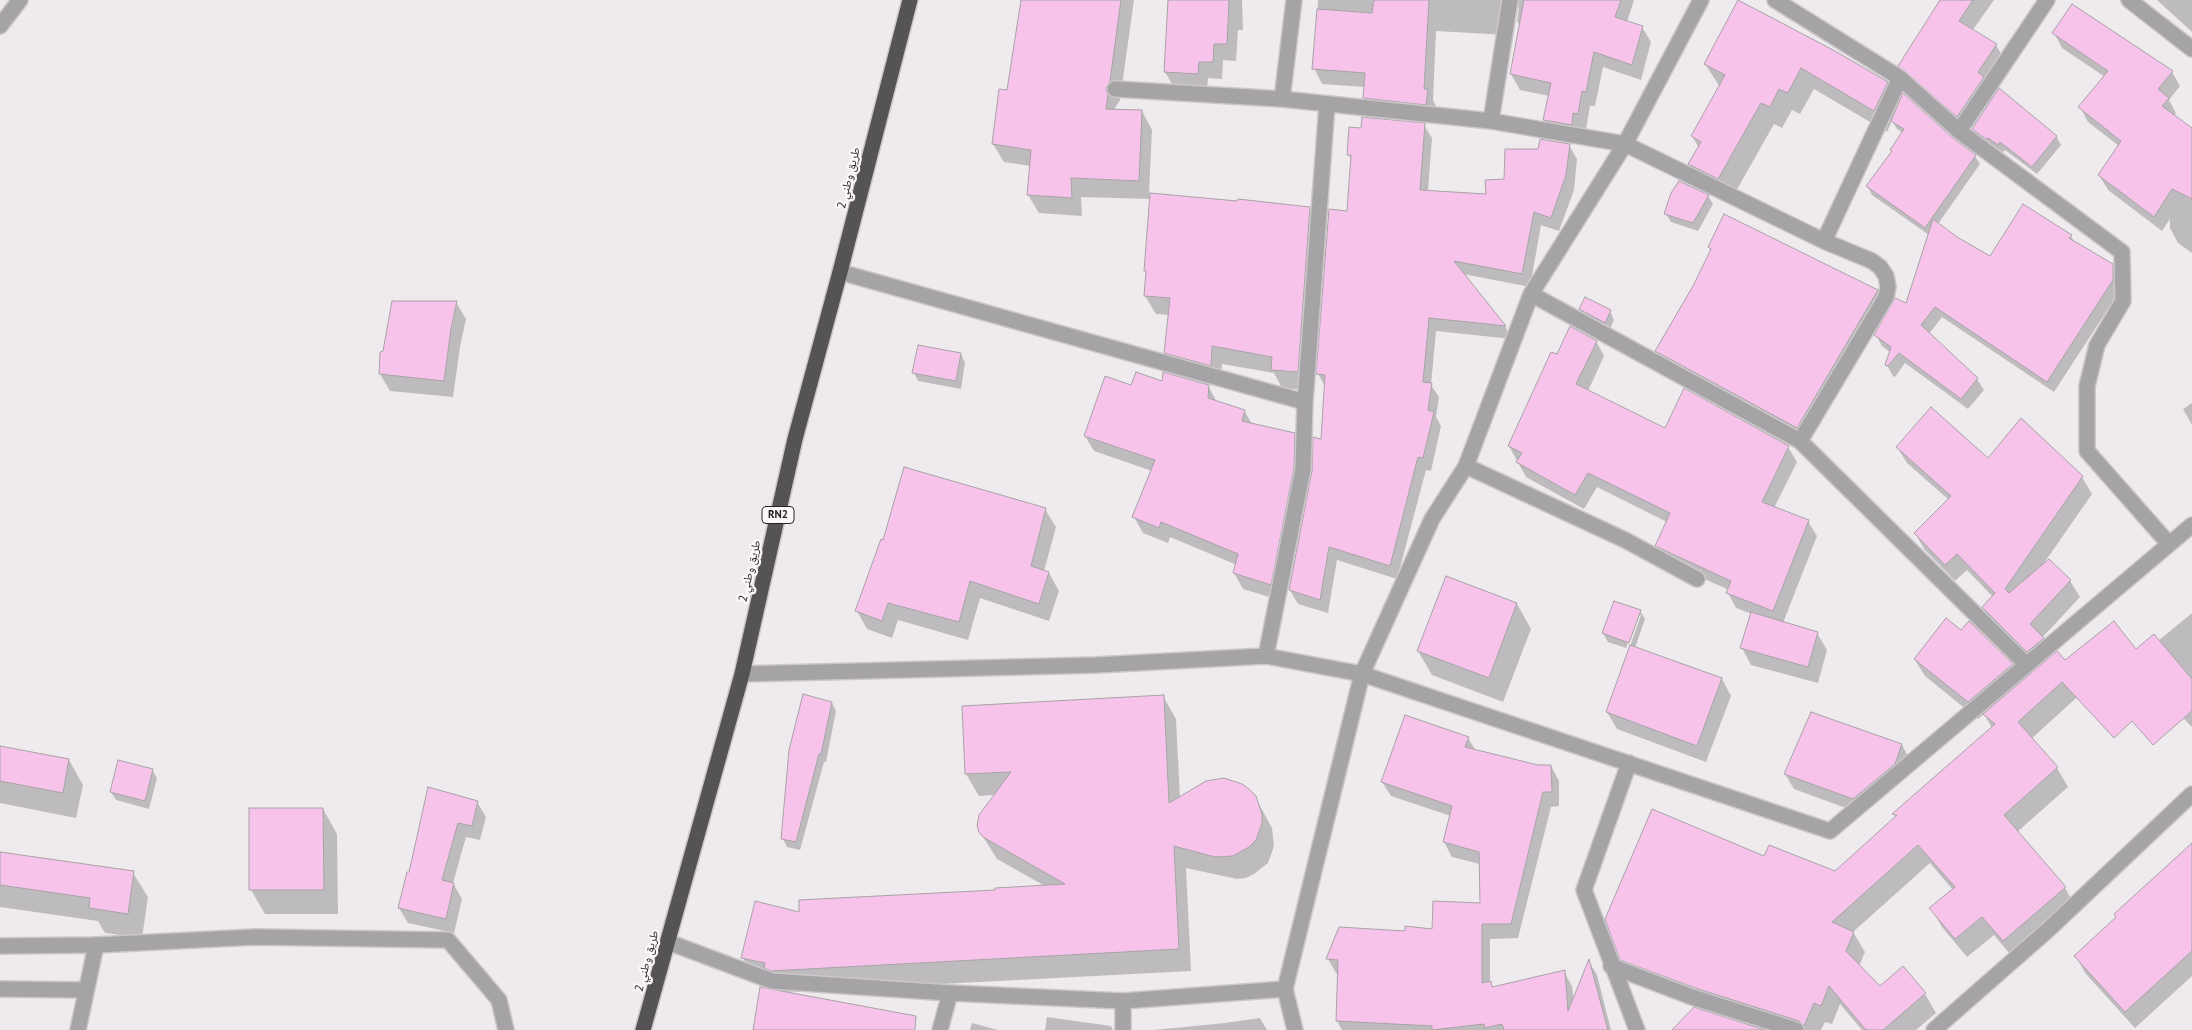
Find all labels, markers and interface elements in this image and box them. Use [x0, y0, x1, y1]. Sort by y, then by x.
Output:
street label: طريق وطني 2 [834, 146, 864, 210]
road number: RN2 [762, 506, 794, 524]
street label: طريق وطني 2 [736, 539, 764, 603]
street label: طريق وطني 2 [632, 929, 662, 993]

